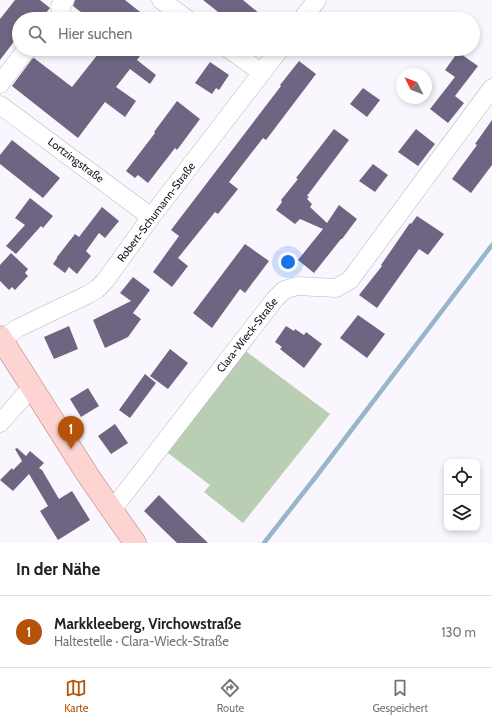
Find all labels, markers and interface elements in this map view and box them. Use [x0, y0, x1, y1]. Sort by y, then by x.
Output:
search box [12, 12, 480, 56]
icon: search [26, 23, 48, 45]
text: Hier suchen [58, 25, 133, 43]
north arrow [396, 68, 432, 104]
street label: Lortzingstraße [45, 134, 107, 186]
street label: Robert-Schumann-Straße [114, 159, 198, 265]
your location [278, 252, 298, 272]
street label: Clara-Wieck-Straße [213, 295, 281, 375]
pin: 1 [58, 416, 84, 449]
map controls [444, 459, 480, 531]
button: locate [444, 459, 480, 495]
button: layers [444, 495, 480, 531]
text: In der Nähe [16, 559, 100, 579]
text: Markkleeberg, Virchowstraße [54, 615, 241, 633]
text: 1 [27, 624, 31, 640]
text: 130 m [441, 624, 476, 640]
text: Haltestelle · Clara-Wieck-Straße [54, 633, 229, 649]
tab: Karte [64, 677, 88, 715]
tab: Route [217, 677, 244, 715]
tab: Gespeichert [372, 677, 428, 715]

